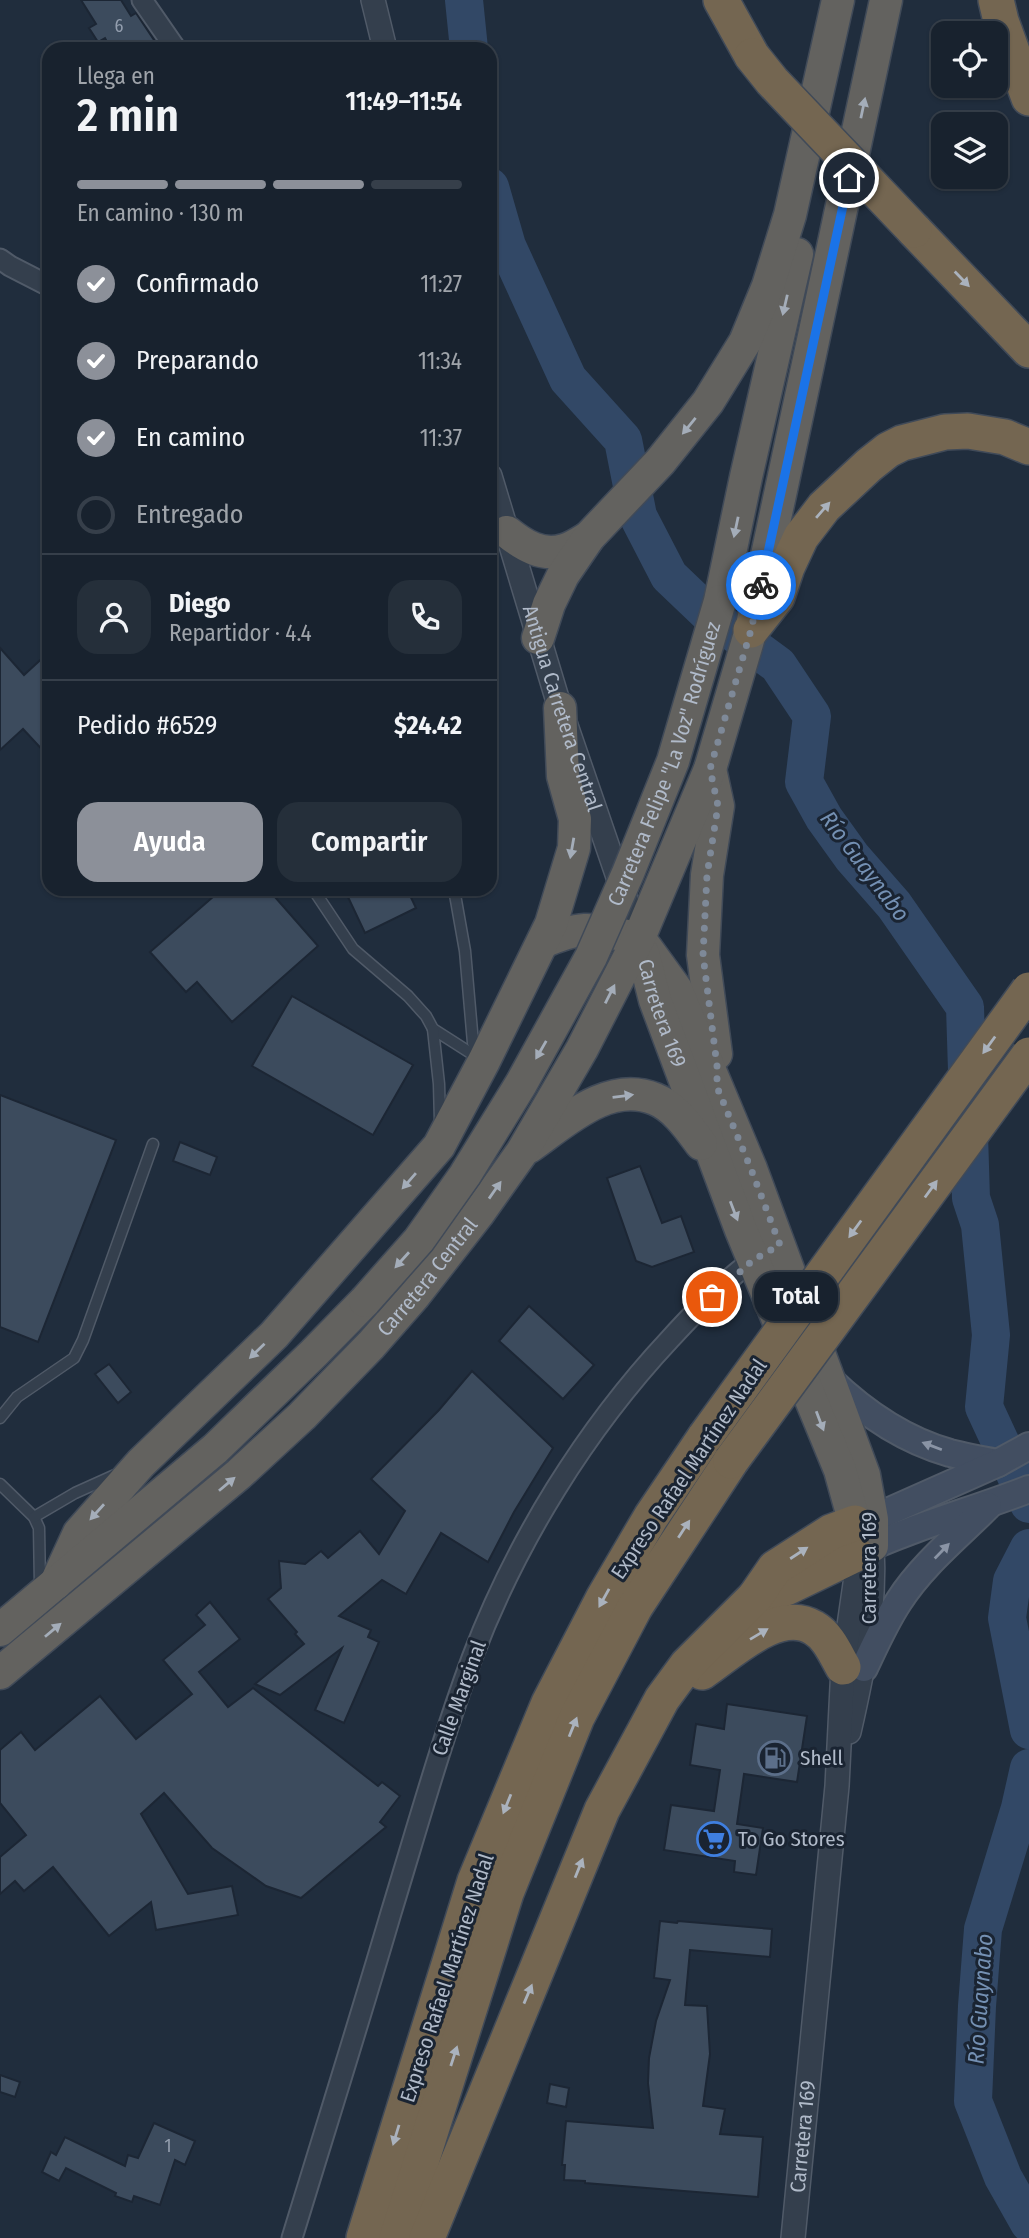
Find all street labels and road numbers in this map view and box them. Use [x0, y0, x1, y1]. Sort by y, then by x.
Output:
street label: Antigua Carretera Central [517, 602, 608, 815]
street label: Carretera Felipe "La Voz" Rodríguez [602, 619, 726, 910]
street label: Carretera 169 [632, 956, 692, 1071]
street label: Carretera Central [372, 1212, 483, 1342]
street label: Expreso Rafael Martínez Nadal [606, 1354, 773, 1584]
street label: Carretera 169 [856, 1512, 882, 1624]
street label: Calle Marginal [426, 1636, 492, 1759]
street label: Expreso Rafael Martínez Nadal [394, 1850, 500, 2106]
street label: Carretera 169 [784, 2079, 821, 2194]

